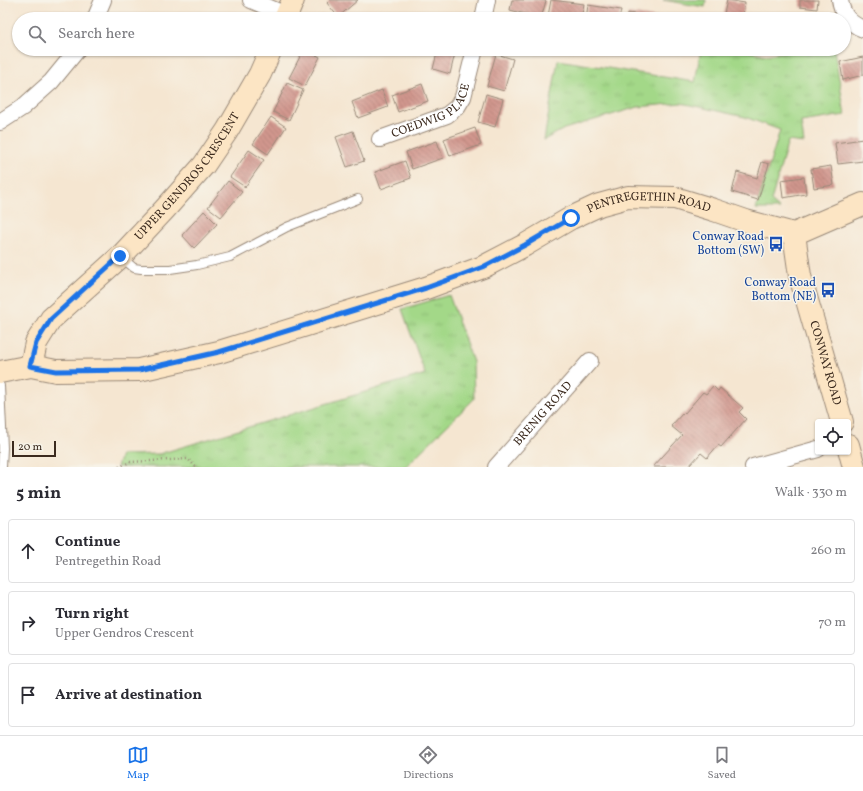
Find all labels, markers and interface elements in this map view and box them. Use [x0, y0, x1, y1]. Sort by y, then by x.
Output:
search box [12, 12, 851, 56]
icon: search [26, 23, 48, 45]
text: Search here [58, 24, 135, 45]
street label: COEDWIG PLACE [389, 82, 474, 142]
street label: UPPER GENDROS CRESCENT [131, 110, 244, 244]
street label: PENTREGETHIN ROAD [584, 189, 713, 217]
route start [562, 209, 580, 227]
place label: Conway Road Bottom (SW) [693, 229, 765, 259]
bus stop icon: Conway Road Bottom (SW) [767, 235, 785, 253]
route end [111, 247, 129, 265]
place label: Conway Road Bottom (NE) [745, 275, 816, 305]
bus stop icon: Conway Road Bottom (NE) [819, 281, 837, 299]
street label: CONWAY ROAD [805, 319, 845, 407]
street label: BRENIG ROAD [510, 378, 576, 450]
map controls [815, 419, 851, 455]
button: locate [815, 419, 851, 455]
scale bar [12, 439, 56, 458]
text: 20 m [18, 440, 42, 455]
text: 5 min [16, 482, 61, 505]
text: Walk · 330 m [775, 484, 847, 502]
text: Continue [55, 532, 120, 553]
icon: ahead [17, 540, 39, 562]
text: 260 m [811, 542, 846, 560]
text: Pentregethin Road [55, 553, 161, 571]
text: Turn right [55, 604, 129, 625]
icon: right [17, 612, 39, 634]
text: 70 m [818, 614, 846, 632]
text: Upper Gendros Crescent [55, 625, 194, 643]
icon: arrive [17, 684, 39, 706]
text: Arrive at destination [55, 685, 202, 706]
tab: Map [127, 744, 149, 783]
tab: Directions [403, 744, 454, 783]
tab: Saved [708, 744, 736, 783]

